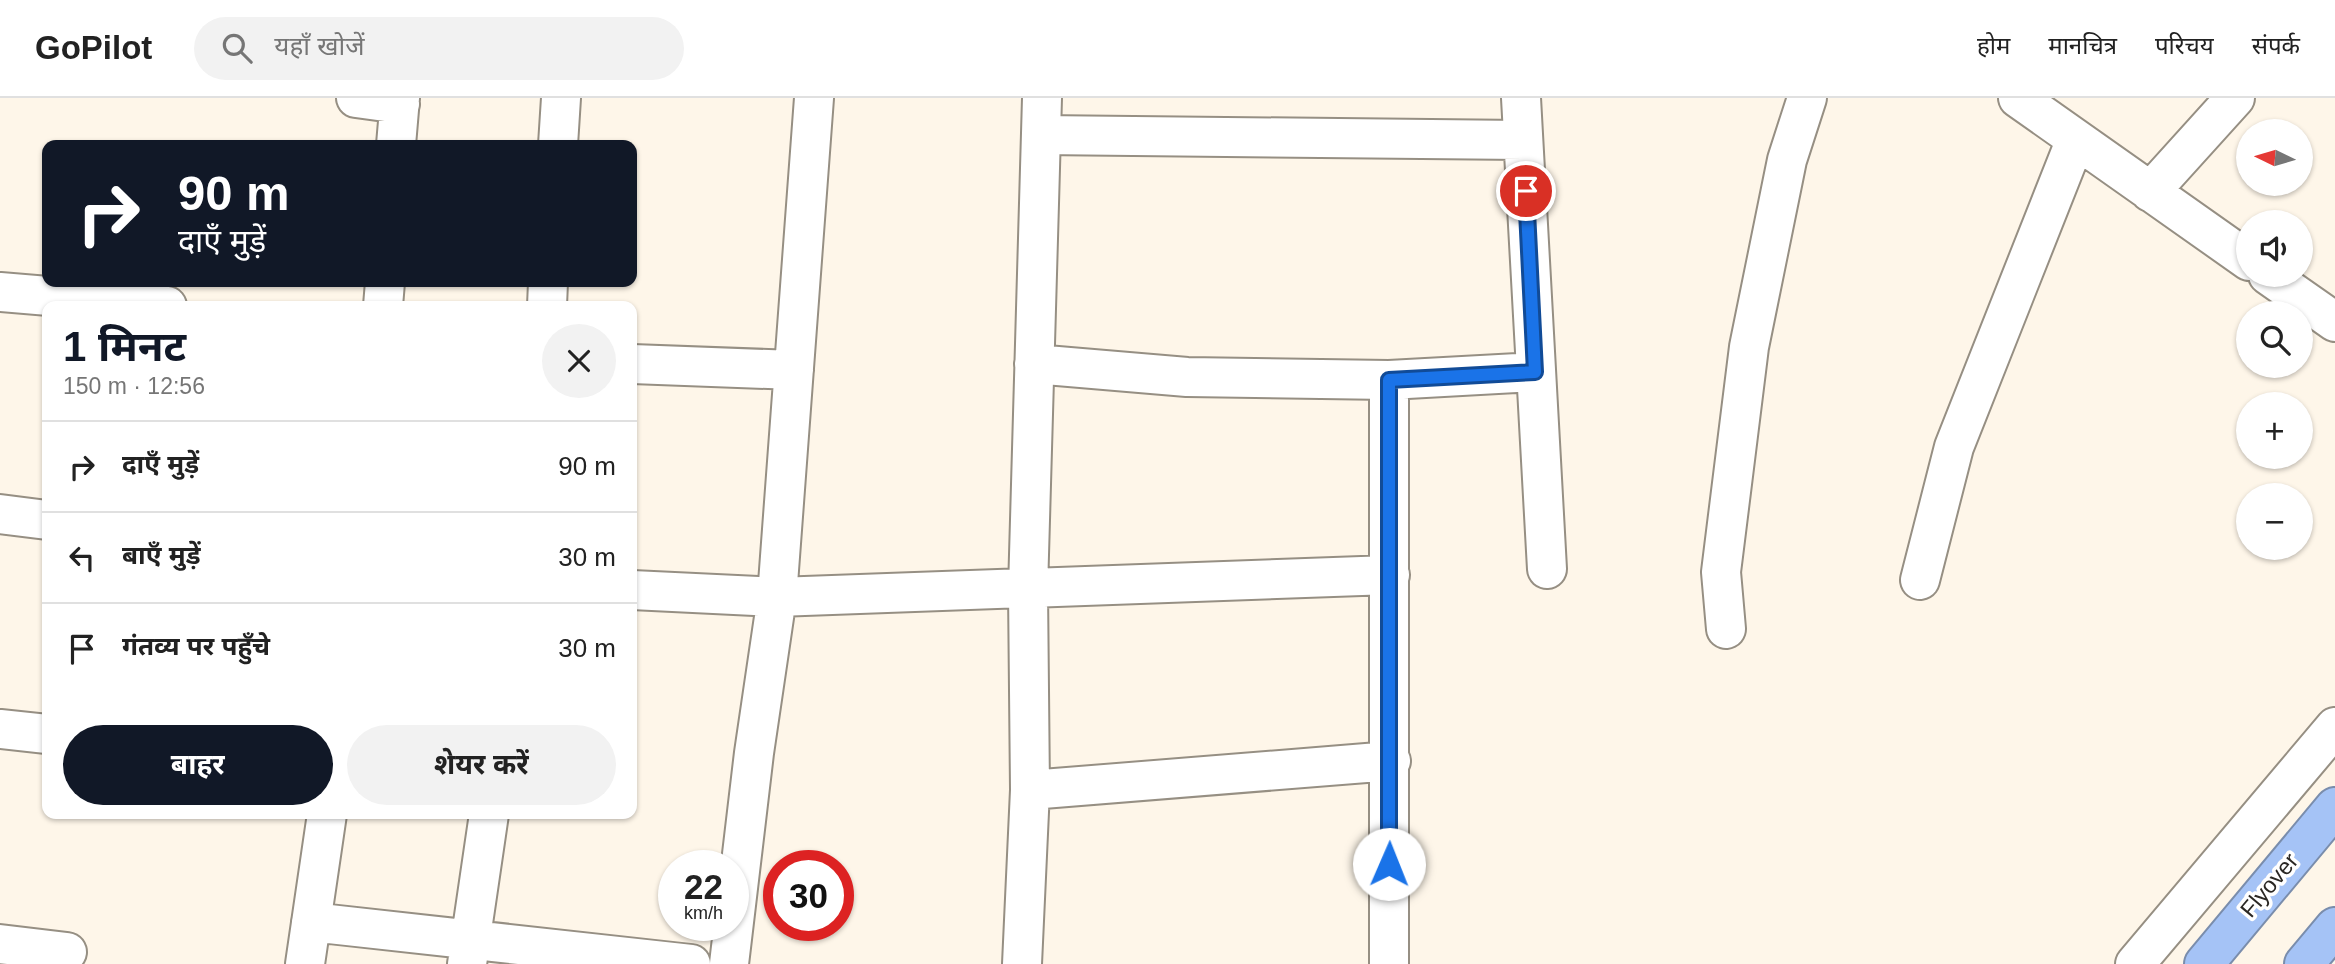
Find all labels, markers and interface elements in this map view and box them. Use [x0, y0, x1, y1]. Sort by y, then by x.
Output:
search box [194, 17, 684, 80]
text: GoPilot [35, 29, 152, 66]
icon: search [218, 29, 256, 67]
text: यहाँ खोजें [274, 31, 364, 61]
text: होम [1977, 32, 2010, 59]
text: मानचित्र [2048, 32, 2117, 59]
text: परिचय [2155, 32, 2214, 59]
text: संपर्क [2252, 32, 2300, 59]
north arrow [2236, 119, 2314, 196]
map controls [2236, 119, 2313, 560]
pin [1496, 161, 1556, 221]
text: 90 m [178, 166, 290, 220]
icon: right [63, 168, 154, 259]
icon: arrive [1507, 172, 1545, 210]
button: sound [2236, 210, 2313, 287]
text: दाएँ मुड़ें [178, 223, 266, 259]
button: search [2236, 301, 2313, 378]
text: 1 मिनट [63, 323, 186, 370]
button: close [542, 324, 616, 398]
text: 150 m · 12:56 [63, 373, 205, 399]
button: + [2236, 392, 2313, 469]
icon: right [63, 448, 101, 486]
text: दाएँ मुड़ें [122, 449, 199, 479]
text: 90 m [558, 451, 616, 481]
button: − [2236, 483, 2313, 560]
icon: left [63, 539, 101, 577]
text: बाएँ मुड़ें [122, 540, 201, 570]
text: 30 m [558, 542, 616, 572]
icon: arrive [63, 630, 101, 668]
text: गंतव्य पर पहुँचे [122, 631, 270, 661]
text: 30 m [558, 633, 616, 663]
button: बाहर [63, 725, 333, 805]
button: शेयर करें [347, 725, 616, 805]
position arrow [1352, 827, 1426, 901]
street label: Flyover [2235, 848, 2303, 922]
speed limit sign: 30 [763, 850, 854, 941]
text: 22 [684, 867, 723, 906]
text: km/h [684, 903, 723, 923]

